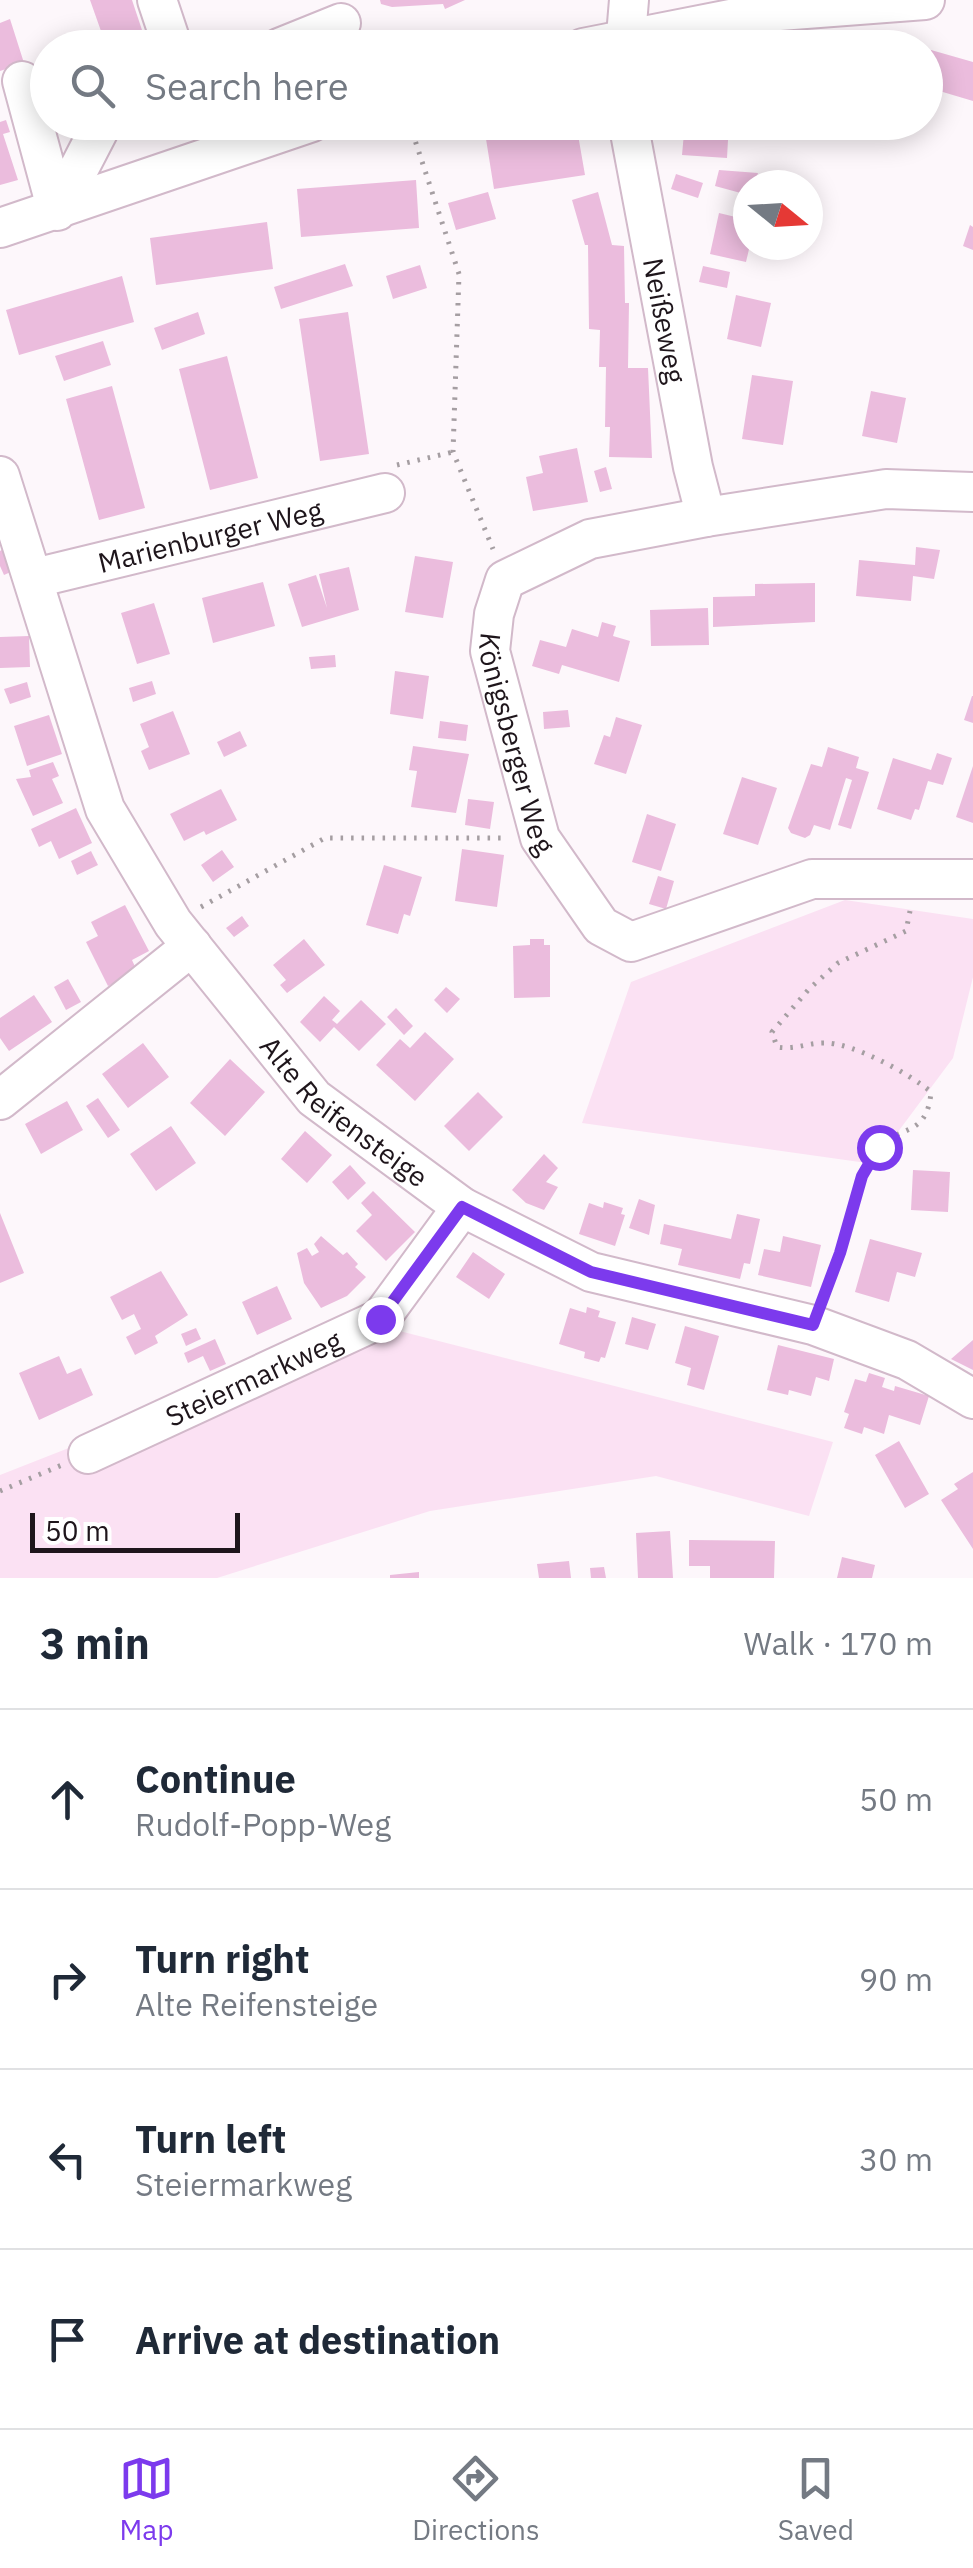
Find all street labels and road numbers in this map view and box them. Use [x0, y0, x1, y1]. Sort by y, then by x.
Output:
street label: Neißeweg [635, 255, 695, 386]
street label: Marienburger Weg [94, 490, 326, 581]
street label: Königsberger Weg [472, 631, 564, 861]
street label: Alte Reifensteige [252, 1028, 436, 1195]
street label: Steiermarkweg [159, 1321, 347, 1434]

